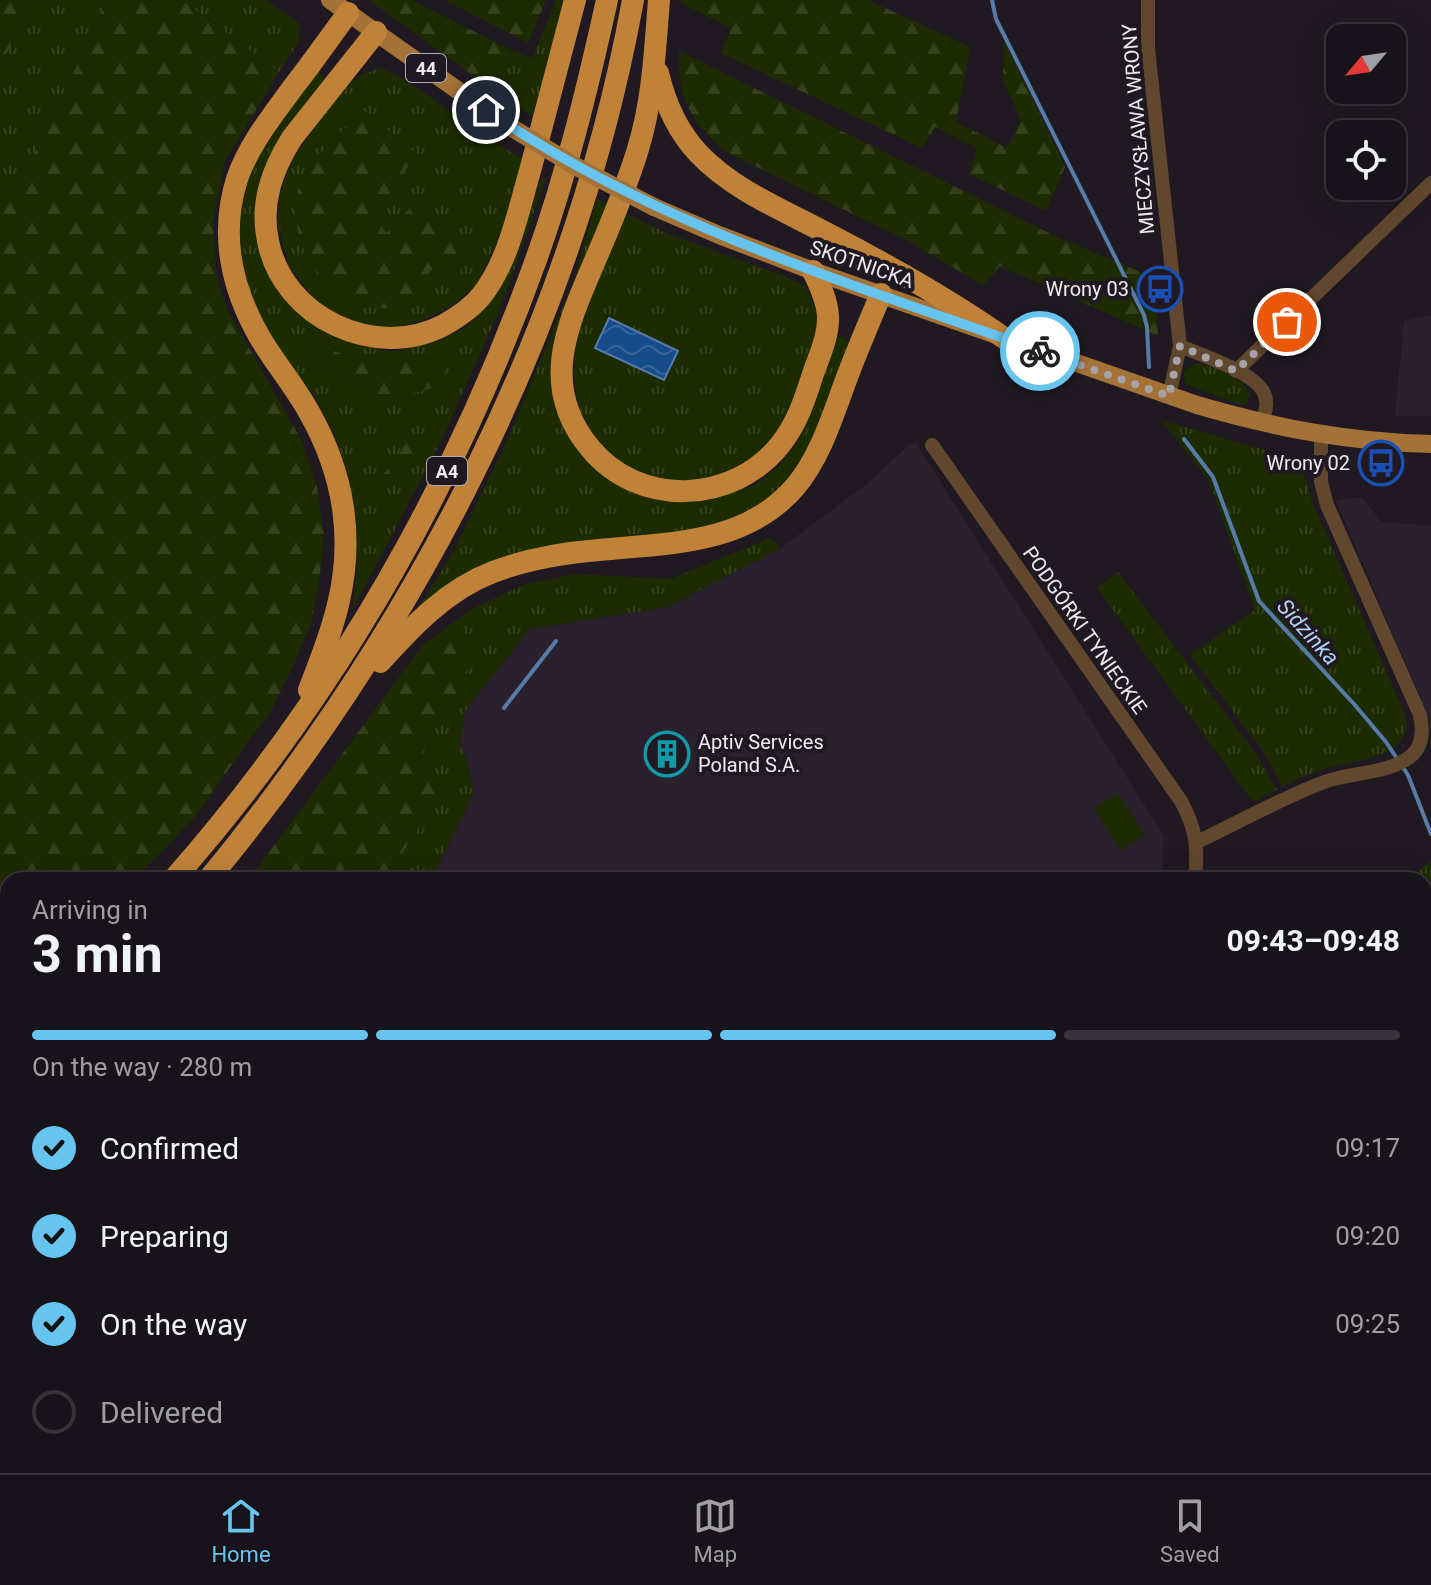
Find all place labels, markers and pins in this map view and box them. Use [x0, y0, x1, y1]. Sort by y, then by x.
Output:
pin [452, 76, 520, 144]
bus stop icon: Wrony 03 [1136, 265, 1184, 313]
place label: Wrony 03 [1046, 277, 1129, 301]
pin [1253, 288, 1321, 356]
bus stop icon: Wrony 02 [1357, 439, 1405, 487]
place label: Wrony 02 [1267, 451, 1350, 475]
building icon: Aptiv Services Poland S.A. [643, 730, 691, 778]
place label: Aptiv Services Poland S.A. [698, 730, 824, 777]

